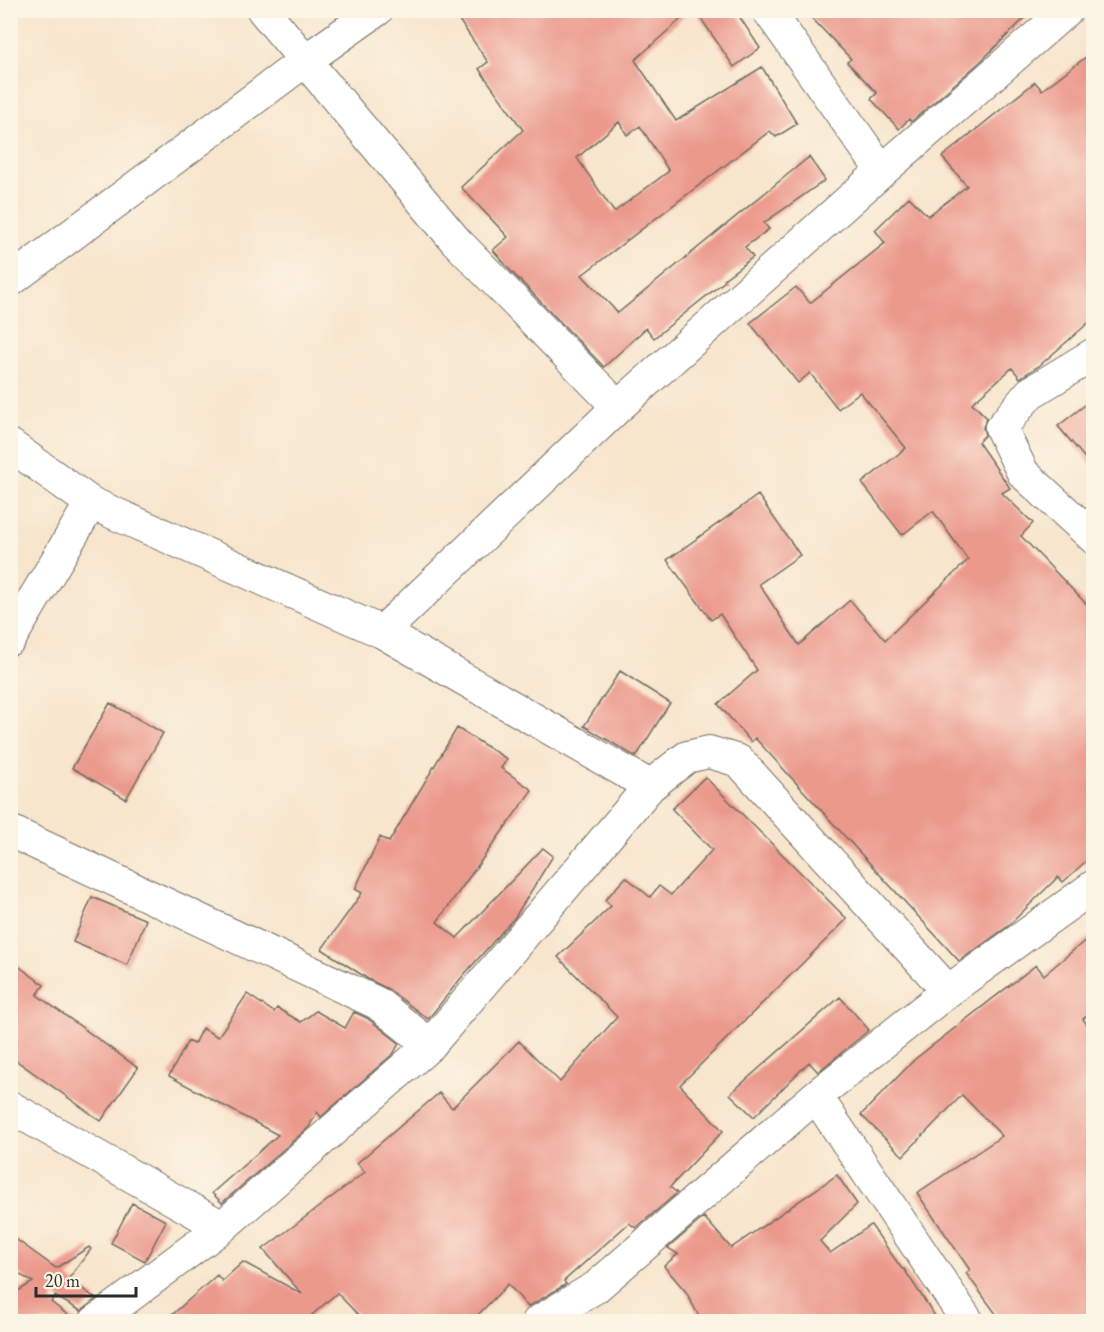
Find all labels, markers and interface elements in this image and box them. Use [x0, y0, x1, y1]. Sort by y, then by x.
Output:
scale bar [36, 1260, 136, 1298]
text: 20 m [45, 1269, 80, 1292]

